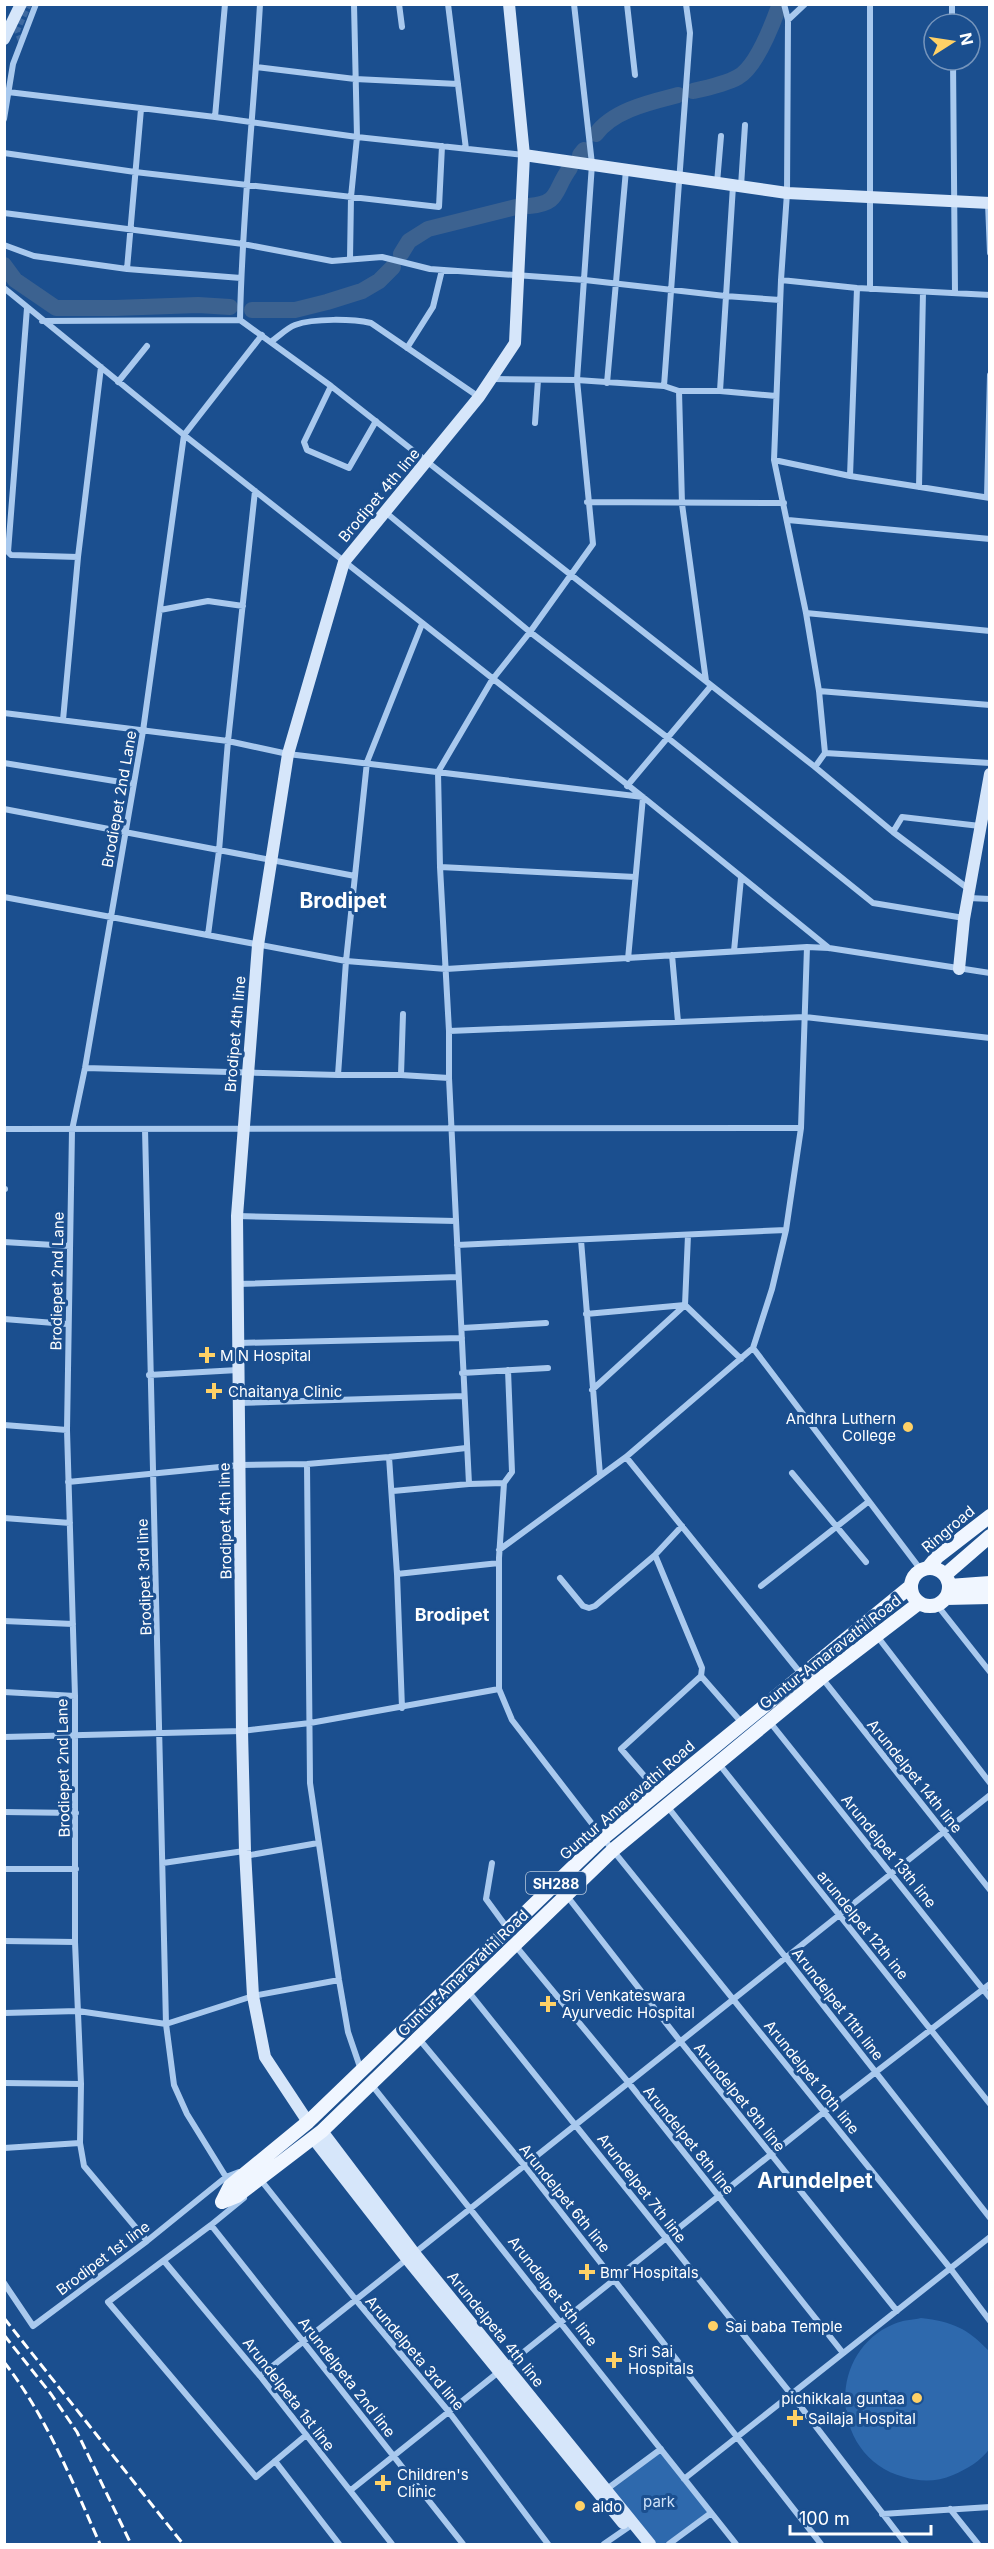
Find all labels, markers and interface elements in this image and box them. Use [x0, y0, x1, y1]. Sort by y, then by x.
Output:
north arrow [922, 12, 982, 72]
text: N [956, 31, 978, 47]
street label: Brodipet 4th line [334, 444, 424, 546]
street label: Brodiepet 2nd Lane [98, 729, 140, 869]
district label: Brodipet [299, 888, 387, 913]
street label: Brodipet 4th line [220, 975, 250, 1093]
street label: Brodiepet 2nd Lane [46, 1211, 68, 1351]
marker: M N Hospital [198, 1346, 216, 1364]
place label: M N Hospital [220, 1346, 311, 1365]
marker: Chaitanya Clinic [205, 1382, 223, 1400]
place label: Chaitanya Clinic [228, 1382, 342, 1401]
place label: Andhra Luthern College [786, 1409, 896, 1445]
marker: Andhra Luthern College [901, 1420, 915, 1434]
street label: Brodipet 4th line [214, 1463, 236, 1579]
street label: Ringroad [918, 1501, 978, 1557]
street label: Brodipet 3rd line [132, 1518, 156, 1636]
street label: Guntur-Amaravathi Road [755, 1591, 905, 1713]
district label: Brodipet [415, 1604, 490, 1625]
street label: Brodiepet 2nd Lane [52, 1698, 74, 1838]
street label: Arundelpet 14th line [863, 1715, 967, 1837]
street label: Guntur Amaravathi Road [556, 1736, 698, 1864]
street label: Arundelpet 13th line [837, 1790, 941, 1912]
street label: arundelpet 12th ine [813, 1867, 913, 1983]
road number: SH288 [526, 1872, 586, 1894]
street label: Guntur-Amaravathi Road [394, 1906, 532, 2040]
street label: Arundelpet 11th line [788, 1944, 888, 2064]
place label: Sri Venkateswara Ayurvedic Hospital [562, 1986, 695, 2022]
marker: Sri Venkateswara Ayurvedic Hospital [539, 1995, 557, 2013]
street label: Arundelpet 10th line [760, 2016, 864, 2138]
street label: Arundelpet 9th line [690, 2039, 790, 2155]
street label: Arundelpet 8th line [639, 2082, 739, 2198]
street label: Arundelpet 7th line [593, 2129, 691, 2247]
street label: Arundelpet 6th line [515, 2140, 615, 2256]
district label: Arundelpet [757, 2168, 873, 2193]
street label: Brodipet 1st line [53, 2217, 153, 2299]
street label: Arundelpet 5th line [504, 2232, 602, 2350]
marker: Bmr Hospitals [578, 2263, 596, 2281]
place label: Bmr Hospitals [600, 2263, 699, 2282]
street label: Arundelpeta 4th line [443, 2267, 549, 2391]
street label: Arundelpeta 3rd line [362, 2292, 468, 2414]
street label: Arundelpeta 2nd line [294, 2313, 400, 2441]
place label: Sai baba Temple [725, 2317, 843, 2336]
marker: Sai baba Temple [706, 2319, 720, 2333]
street label: Arundelpeta 1st line [239, 2333, 339, 2455]
place label: Sri Sai Hospitals [628, 2342, 694, 2378]
marker: Sri Sai Hospitals [605, 2351, 623, 2369]
place label: pichikkala guntaa [781, 2389, 905, 2408]
marker: pichikkala guntaa [910, 2391, 924, 2405]
marker: Sailaja Hospital [786, 2409, 804, 2427]
place label: Sailaja Hospital [808, 2409, 916, 2428]
place label: Children's Clinic [397, 2465, 469, 2501]
marker: Children's Clinic [374, 2474, 392, 2492]
park label: park [643, 2492, 676, 2511]
place label: aldo [592, 2497, 622, 2516]
scale bar [790, 2498, 931, 2536]
marker: aldo [573, 2499, 587, 2513]
text: 100 m [799, 2508, 850, 2529]

